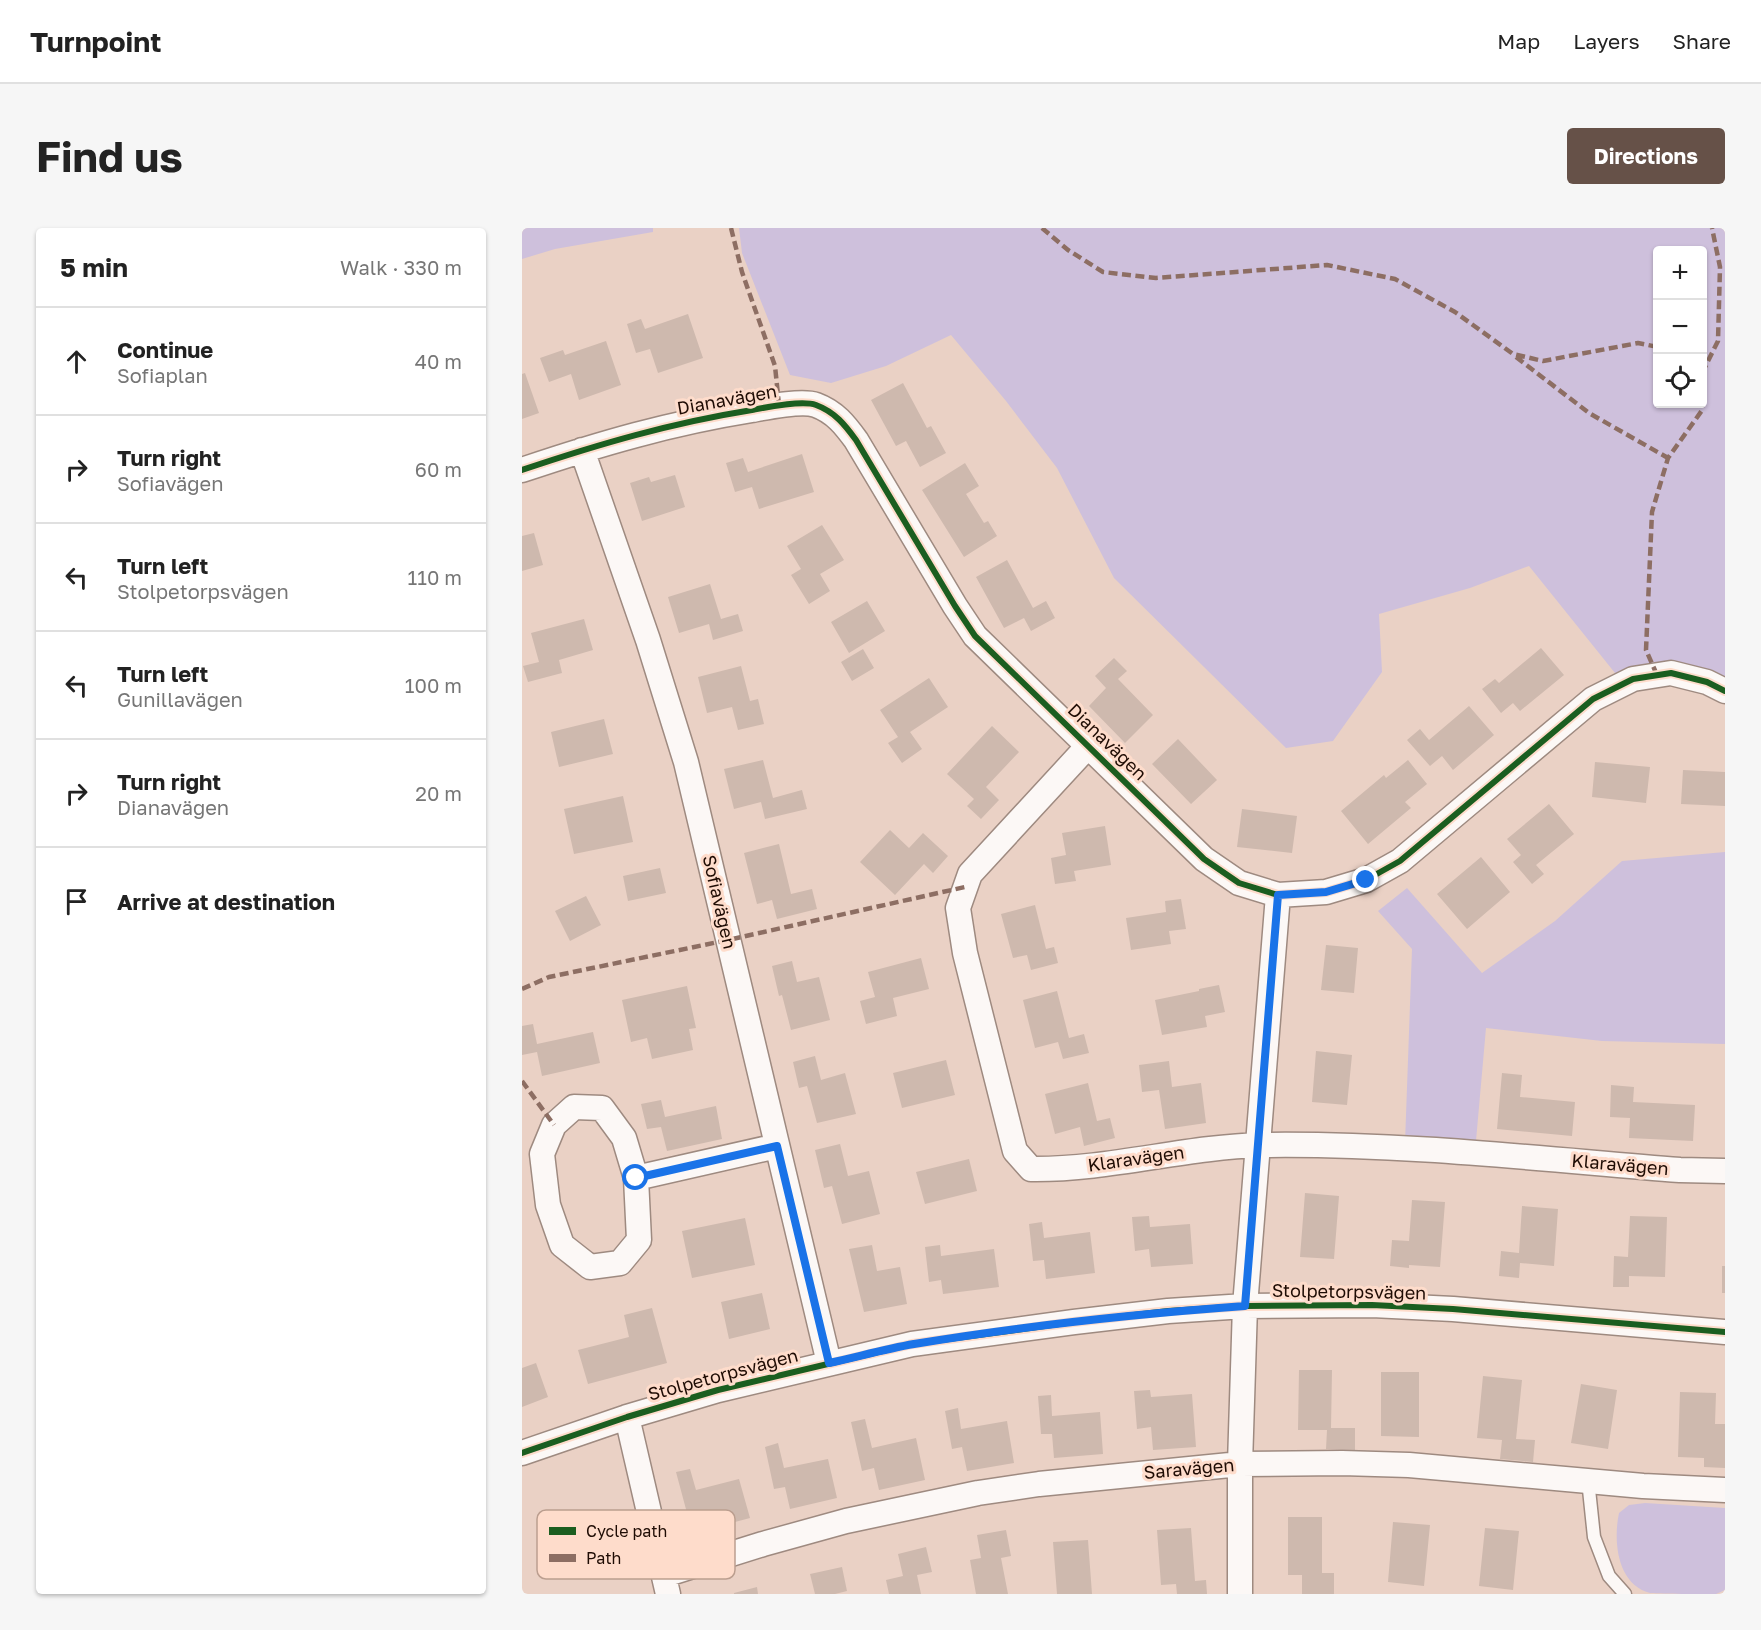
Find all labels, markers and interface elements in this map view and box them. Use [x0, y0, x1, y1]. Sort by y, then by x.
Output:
text: Turnpoint [30, 25, 161, 58]
text: Map [1497, 28, 1540, 54]
text: Layers [1573, 28, 1640, 54]
text: Share [1673, 28, 1731, 54]
button: Directions [1567, 128, 1725, 184]
text: Find us [36, 131, 183, 181]
map controls [1653, 246, 1707, 408]
button: + [1653, 246, 1707, 300]
text: 5 min [60, 252, 128, 283]
text: Walk · 330 m [340, 255, 462, 279]
button: − [1653, 300, 1707, 354]
text: Continue [117, 336, 213, 363]
icon: ahead [60, 345, 93, 378]
text: 40 m [415, 349, 462, 373]
button: locate [1653, 354, 1707, 408]
text: Sofiaplan [117, 363, 208, 387]
street label: Dianavägen [675, 379, 778, 419]
text: Turn right [117, 444, 221, 471]
icon: right [60, 453, 93, 486]
text: 60 m [415, 457, 462, 481]
text: Sofiavägen [117, 471, 223, 495]
text: Turn left [117, 552, 208, 579]
icon: left [60, 561, 93, 594]
text: 110 m [408, 565, 462, 589]
text: Stolpetorpsvägen [117, 579, 289, 603]
text: Turn left [117, 660, 208, 687]
icon: left [60, 669, 93, 702]
text: 100 m [405, 673, 462, 697]
text: Gunillavägen [117, 687, 243, 711]
street label: Dianavägen [1064, 698, 1152, 784]
text: Turn right [117, 768, 221, 795]
icon: right [60, 777, 93, 810]
text: 20 m [415, 781, 462, 805]
text: Dianavägen [117, 795, 229, 819]
street label: Sofiavägen [698, 853, 741, 951]
route end [1352, 866, 1378, 892]
icon: arrive [60, 885, 93, 918]
text: Arrive at destination [117, 888, 335, 915]
street label: Klaravägen [1086, 1140, 1186, 1176]
street label: Klaravägen [1571, 1149, 1670, 1179]
route start [622, 1164, 648, 1190]
street label: Stolpetorpsvägen [1272, 1279, 1426, 1303]
street label: Stolpetorpsvägen [645, 1343, 800, 1405]
street label: Saravägen [1143, 1453, 1235, 1483]
legend [537, 1510, 735, 1579]
text: Cycle path [586, 1521, 667, 1541]
text: Path [586, 1548, 621, 1568]

